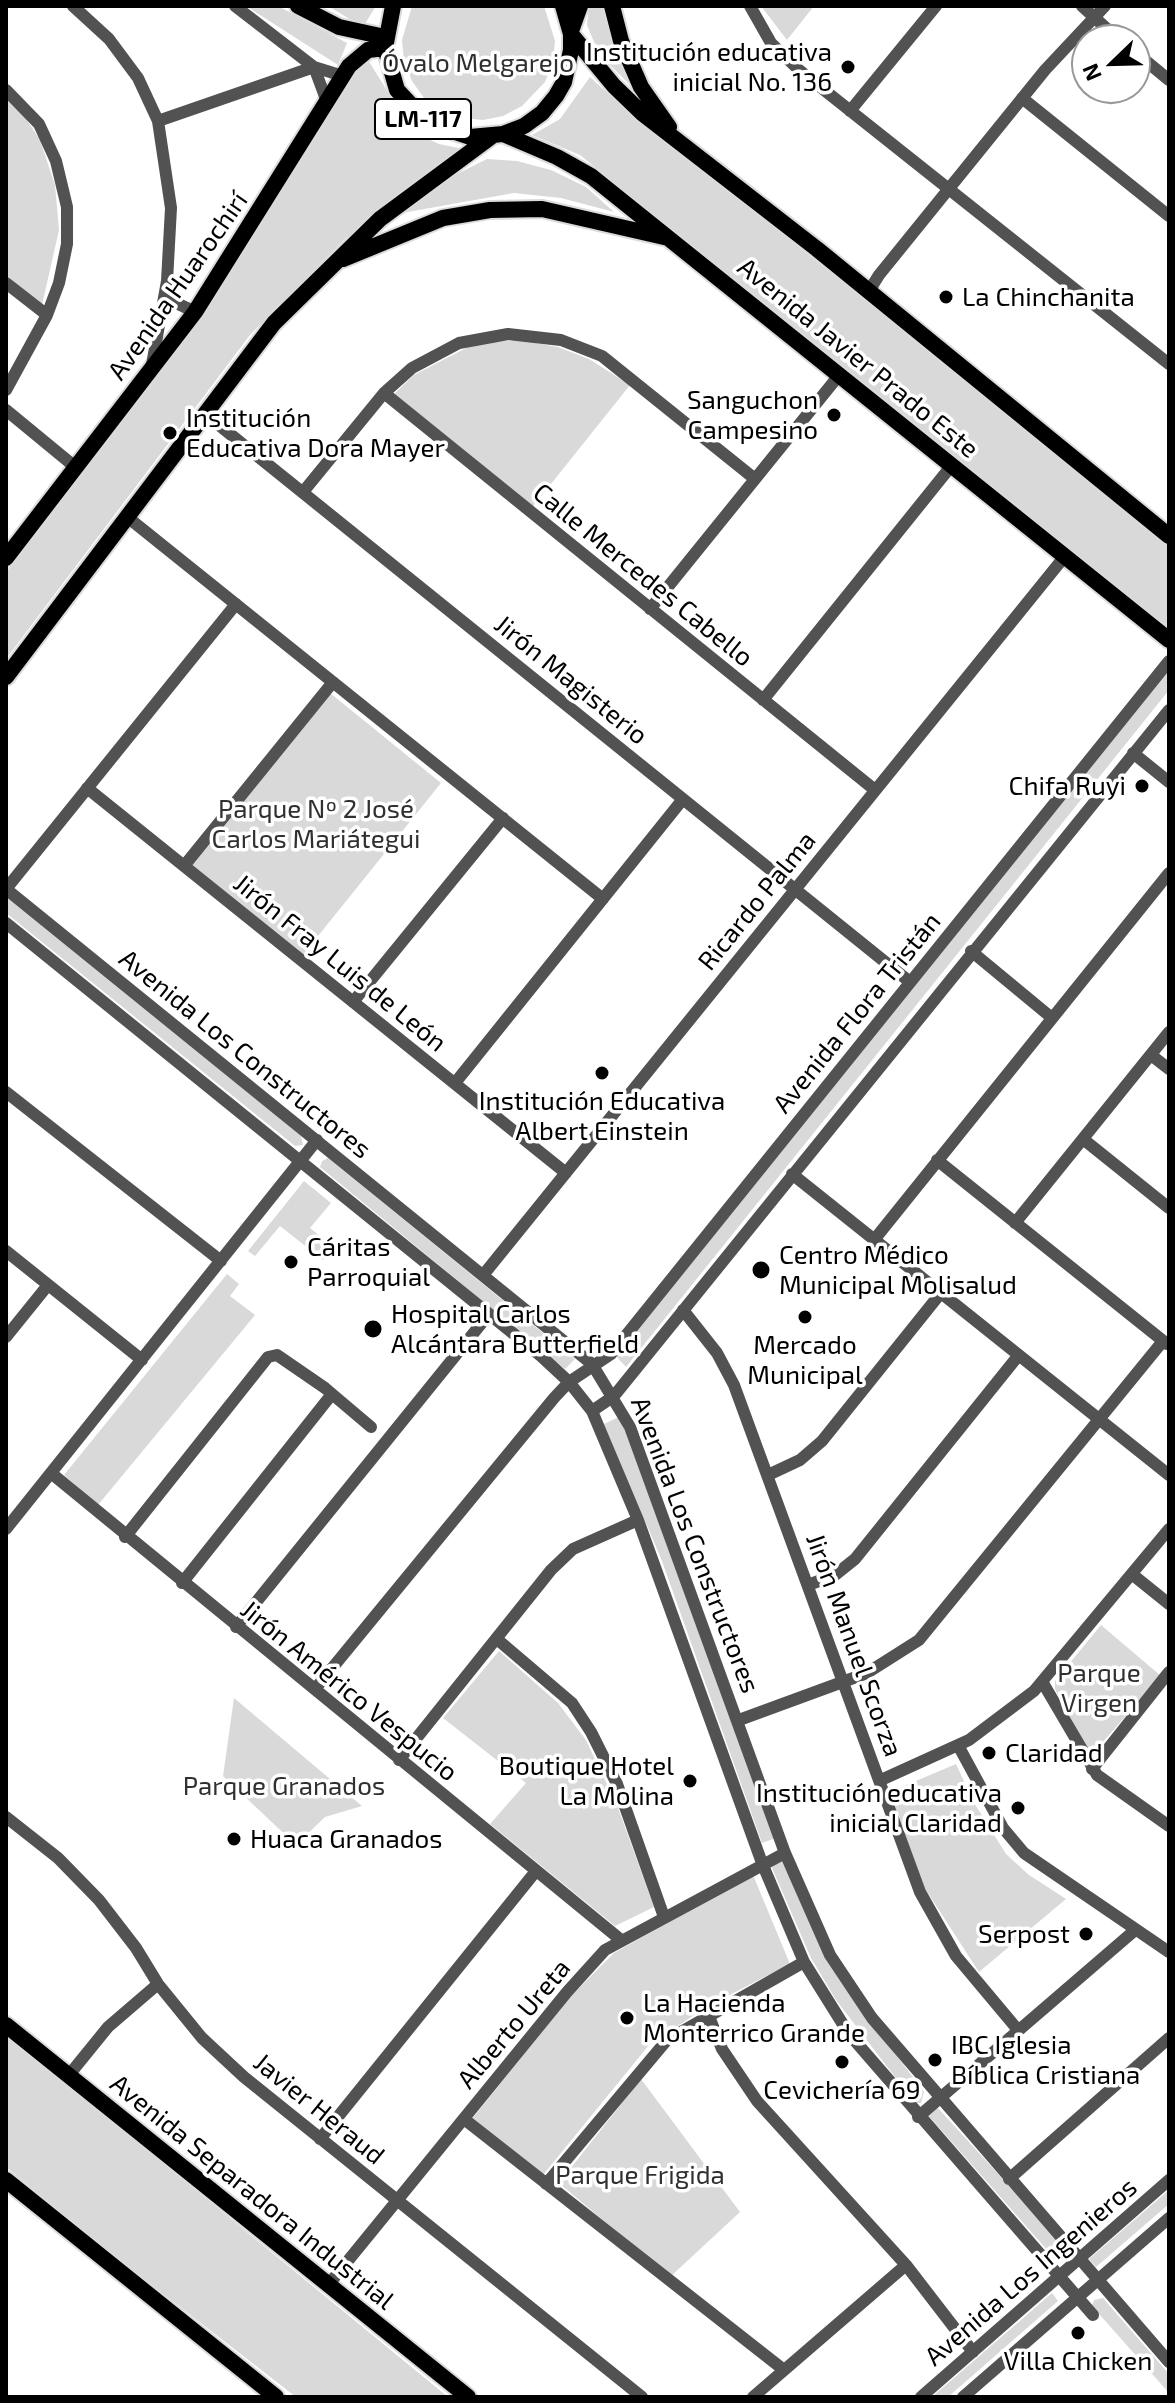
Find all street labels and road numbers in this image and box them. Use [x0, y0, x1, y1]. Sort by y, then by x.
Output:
road number: LM-117 [375, 99, 471, 139]
street label: Avenida Huarochirí [101, 186, 255, 386]
street label: Avenida Javier Prado Este [731, 251, 985, 465]
street label: Calle Mercedes Cabello [527, 477, 759, 673]
street label: Jirón Magisterio [488, 609, 654, 751]
street label: Ricardo Palma [692, 825, 822, 977]
street label: Jirón Fray Luis de León [227, 868, 453, 1058]
street label: Avenida Flora Tristán [767, 906, 947, 1120]
street label: Avenida Los Constructores [113, 943, 377, 1165]
street label: Avenida Los Constructores [624, 1393, 766, 1697]
street label: Jirón Manuel Scorza [799, 1529, 909, 1761]
street label: Jirón Américo Vespucio [234, 1594, 464, 1788]
street label: Alberto Ureta [451, 1953, 577, 2095]
street label: Javier Heraud [247, 2047, 391, 2171]
street label: Avenida Separadora Industrial [104, 2068, 400, 2316]
street label: Avenida Los Ingenieros [919, 2171, 1143, 2373]

